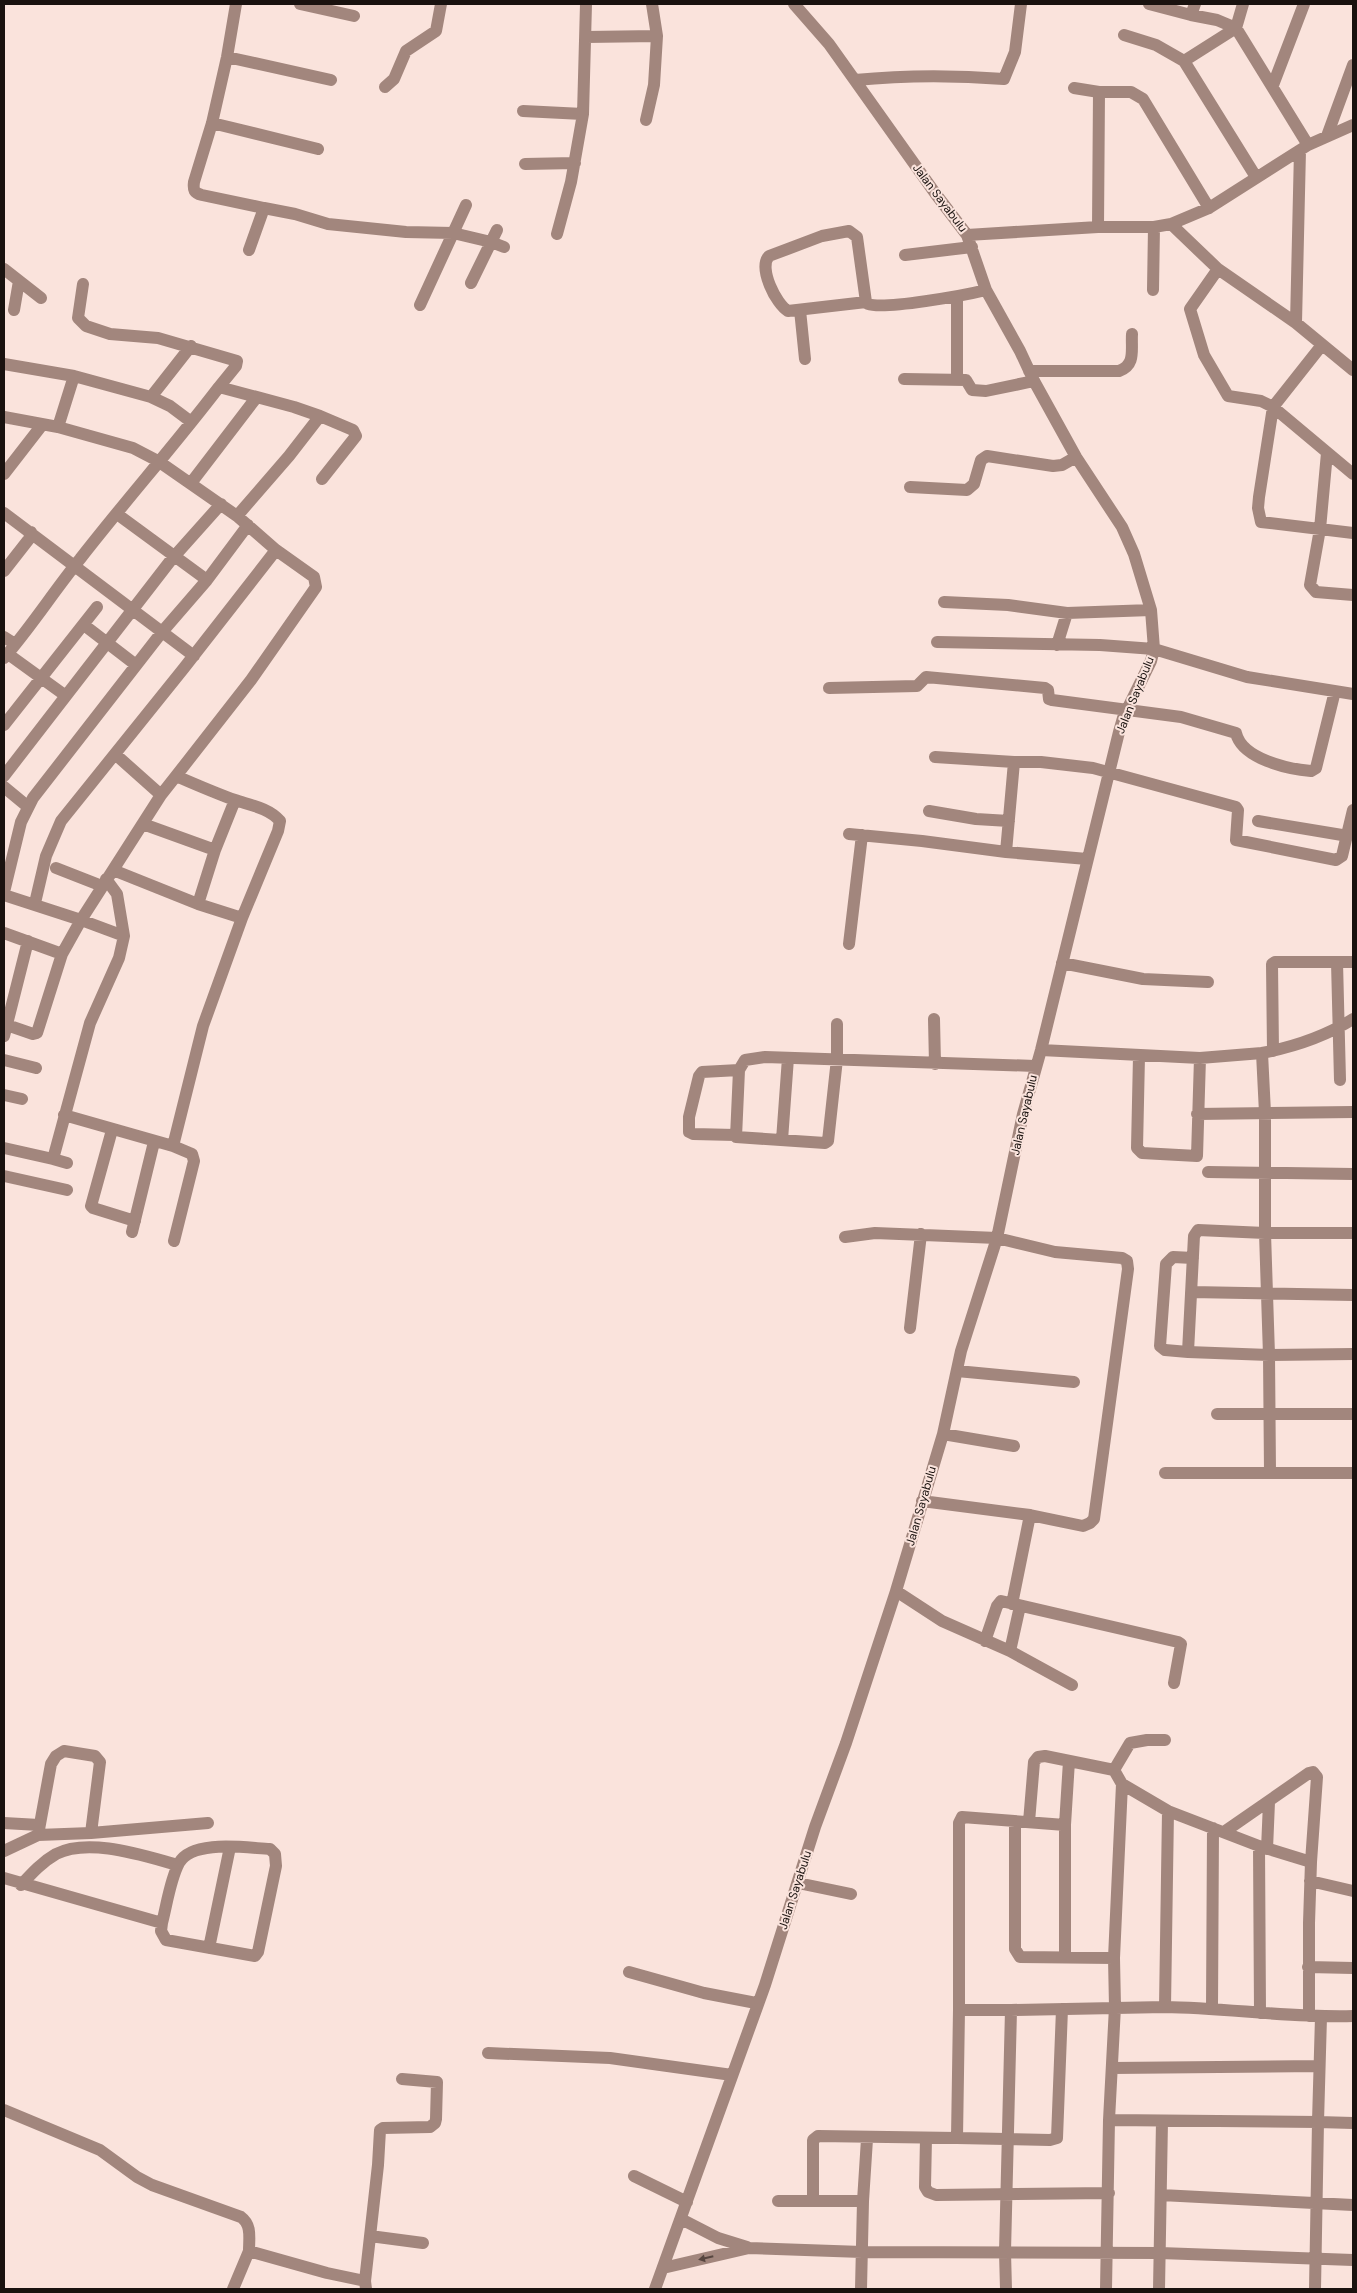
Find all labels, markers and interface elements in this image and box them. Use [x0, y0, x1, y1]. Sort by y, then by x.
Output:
street label: Jalan Sayabulu [909, 160, 971, 236]
street label: Jalan Sayabulu [1112, 654, 1158, 736]
street label: Jalan Sayabulu [1007, 1073, 1041, 1157]
street label: Jalan Sayabulu [902, 1464, 940, 1548]
street label: Jalan Sayabulu [775, 1848, 815, 1931]
one-way arrow [698, 2254, 713, 2262]

